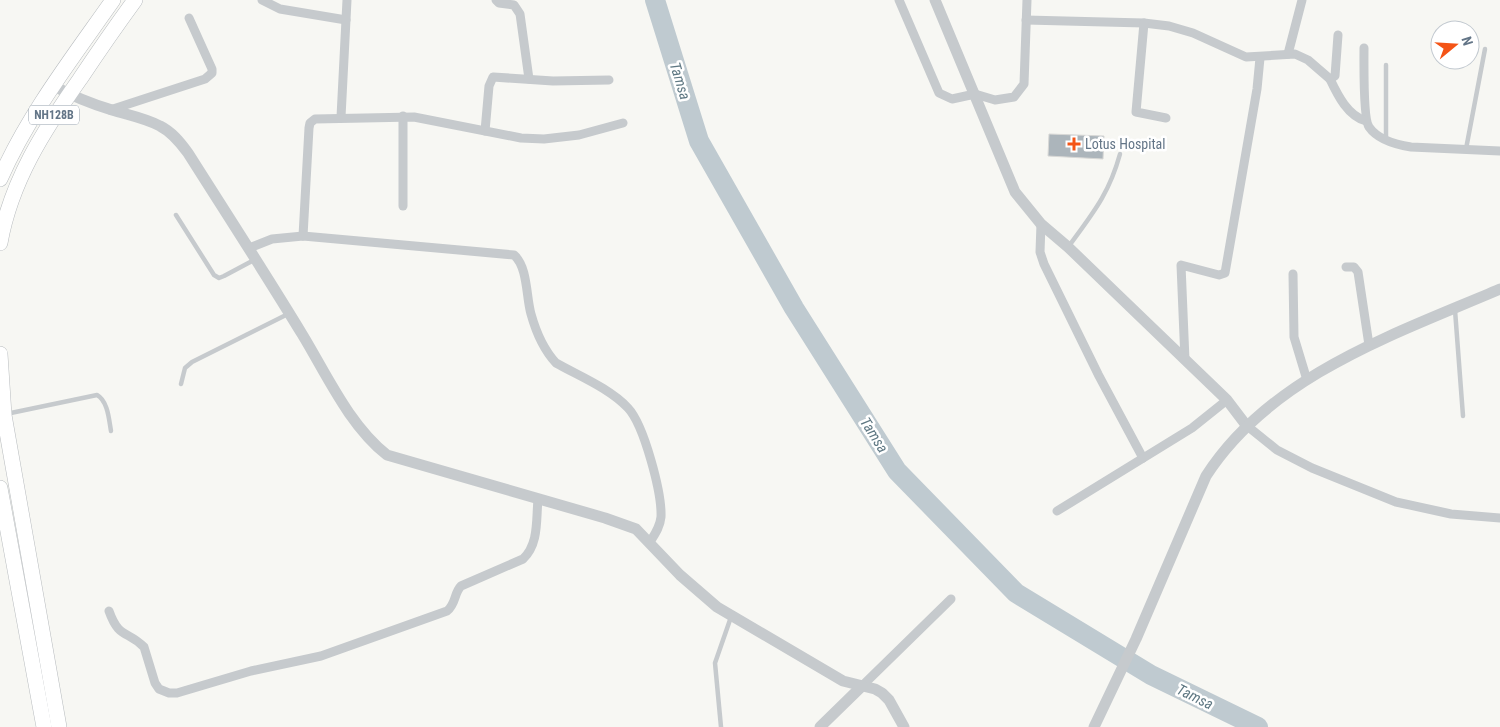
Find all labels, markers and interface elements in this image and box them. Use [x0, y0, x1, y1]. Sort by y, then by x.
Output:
north arrow [1430, 20, 1480, 70]
text: N [1458, 34, 1476, 48]
water label: Tamsa [666, 60, 694, 102]
road number: NH128B [29, 106, 79, 124]
place label: Lotus Hospital [1085, 136, 1165, 152]
marker: Lotus Hospital [1067, 137, 1081, 151]
water label: Tamsa [856, 414, 892, 456]
water label: Tamsa [1174, 681, 1216, 713]

